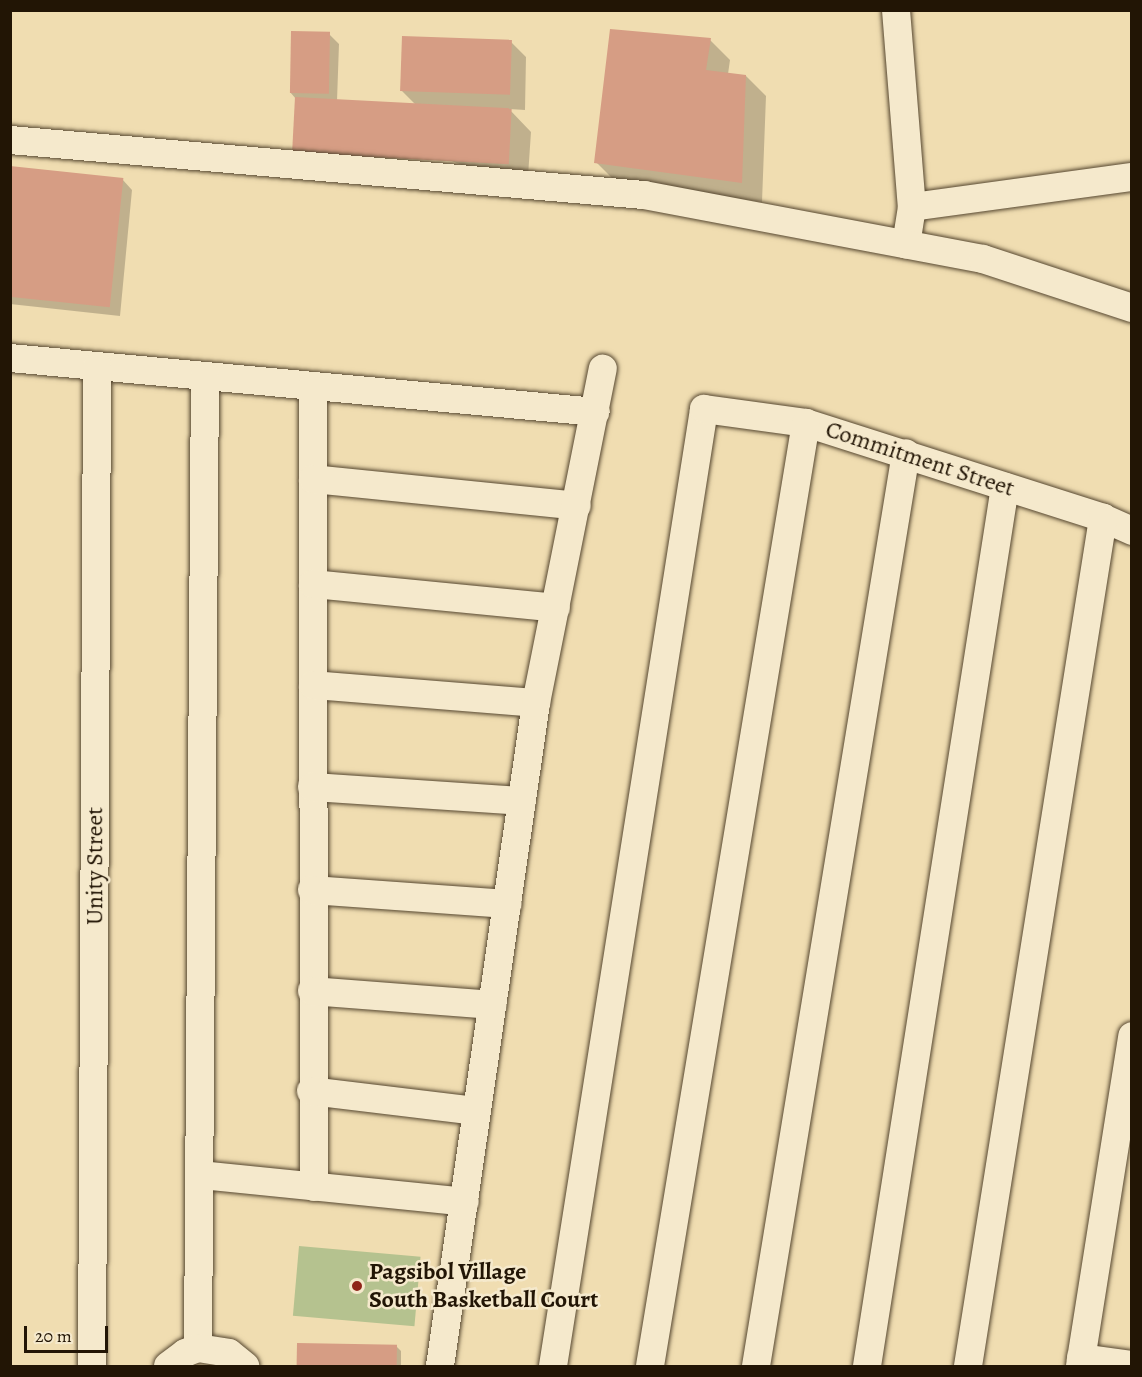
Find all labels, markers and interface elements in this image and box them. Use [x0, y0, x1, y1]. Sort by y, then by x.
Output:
street label: Commitment Street [822, 415, 1018, 503]
street label: Unity Street [81, 807, 109, 925]
place label: Pagsibol Village South Basketball Court [369, 1258, 598, 1314]
marker: Pagsibol Village South Basketball Court [350, 1279, 364, 1293]
scale bar [27, 1314, 111, 1352]
text: 20 m [35, 1324, 72, 1348]

